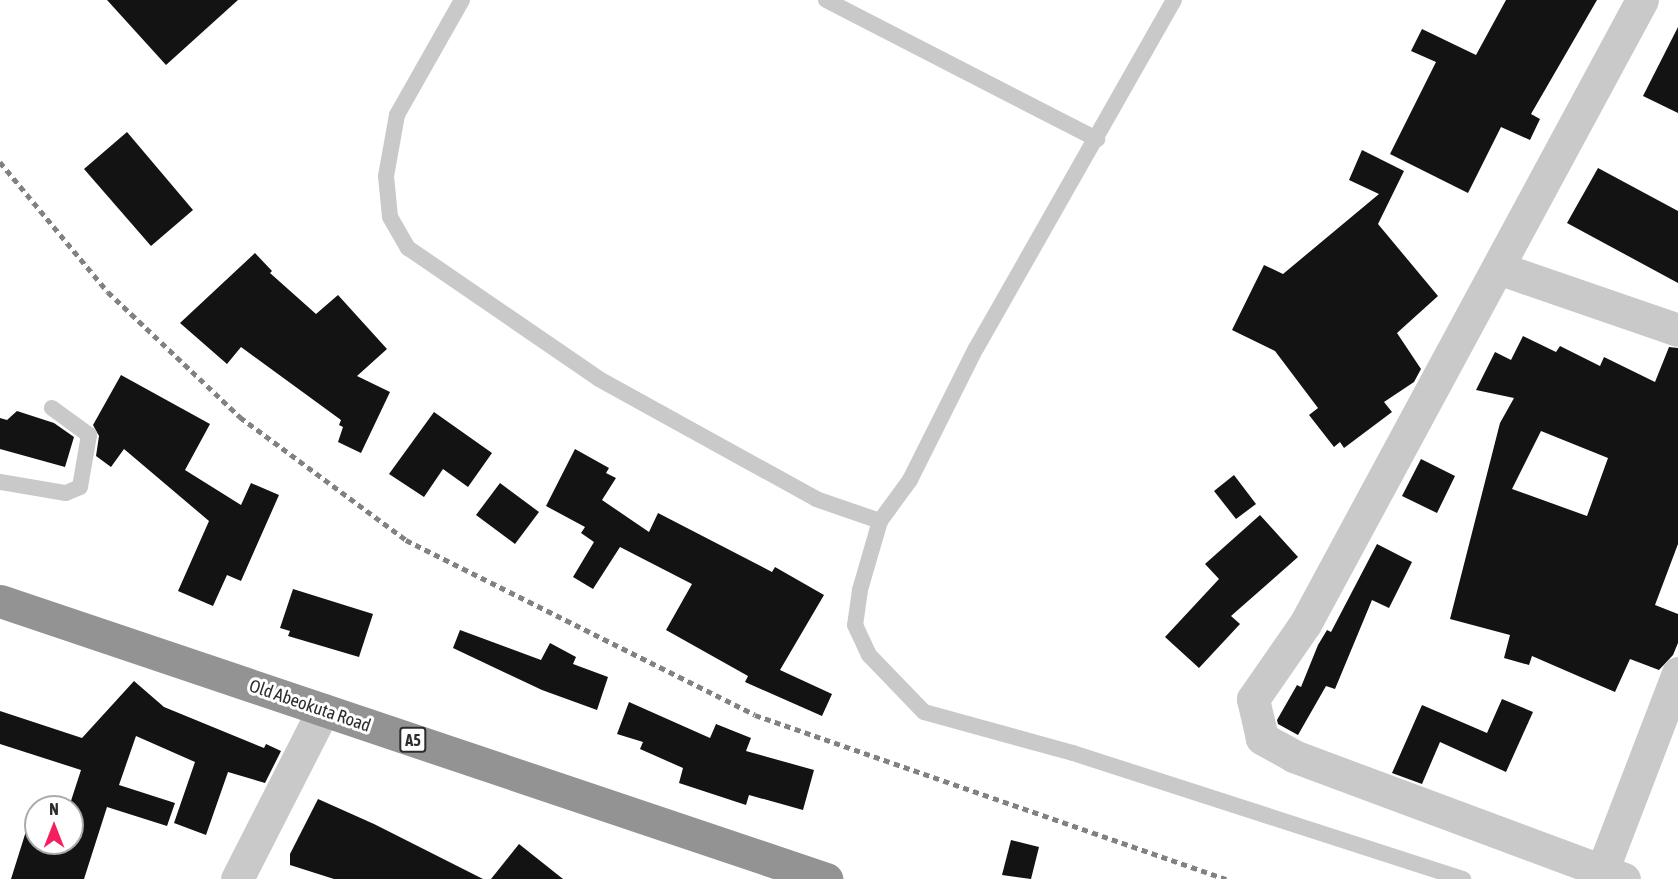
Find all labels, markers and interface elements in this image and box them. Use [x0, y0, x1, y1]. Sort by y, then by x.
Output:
street label: Old Abeokuta Road [246, 675, 374, 737]
road number: A5 [398, 727, 428, 753]
north arrow [24, 795, 84, 855]
text: N [49, 800, 59, 818]

